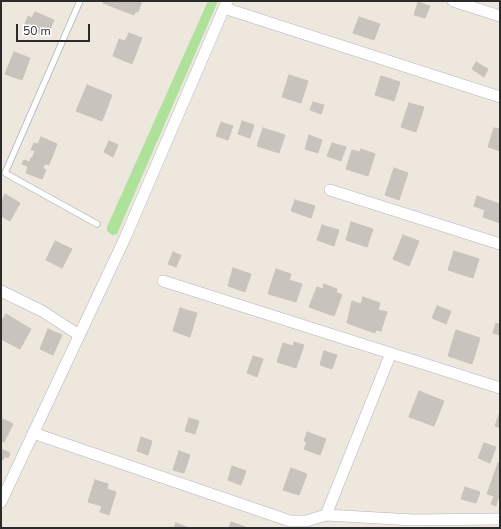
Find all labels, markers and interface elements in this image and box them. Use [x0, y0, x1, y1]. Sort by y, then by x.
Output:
scale bar [18, 16, 92, 42]
text: 50 m [23, 23, 51, 39]

